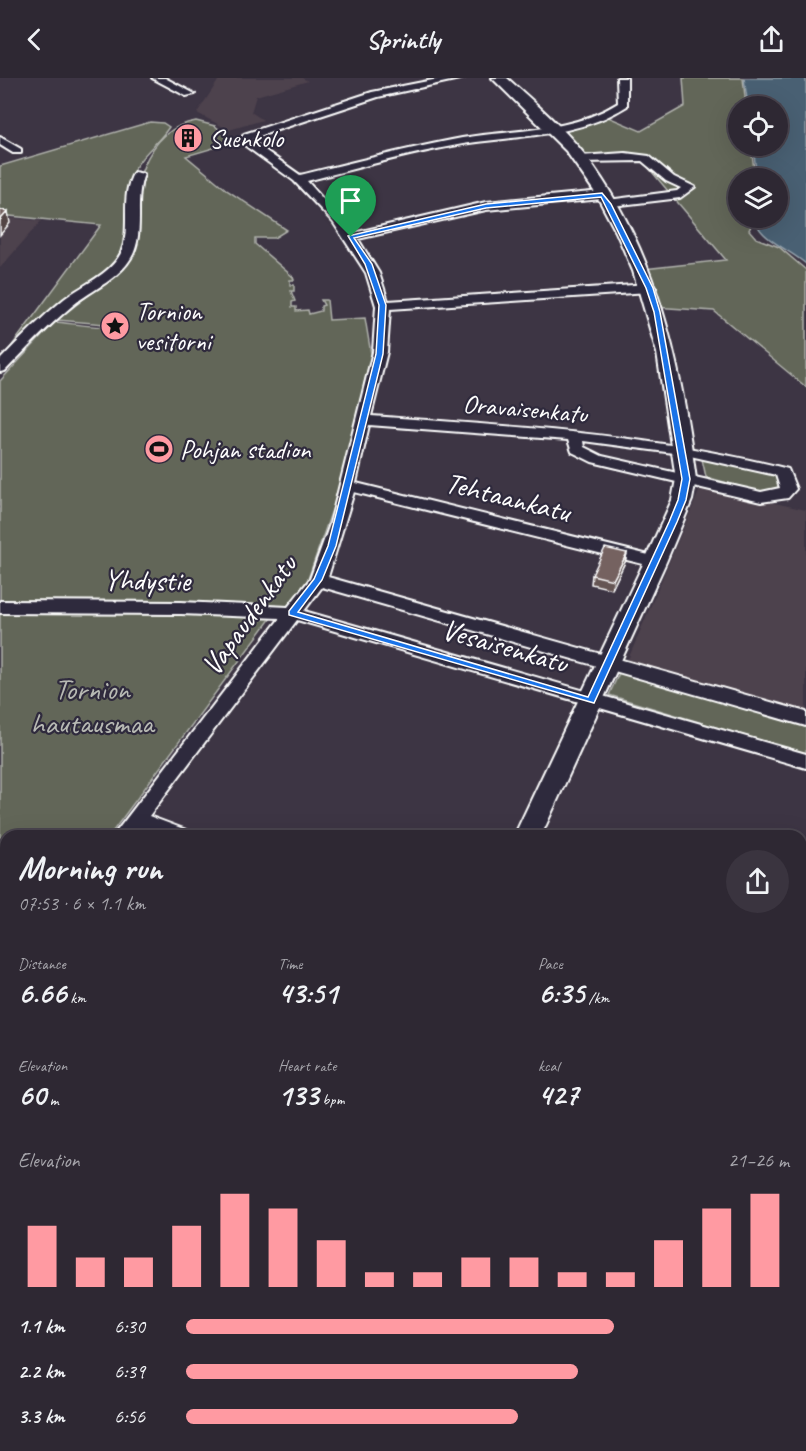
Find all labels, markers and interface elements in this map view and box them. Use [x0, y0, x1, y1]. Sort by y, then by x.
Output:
text: Sprintly [366, 22, 440, 56]
icon: back [18, 23, 51, 56]
icon: share [755, 23, 788, 56]
map controls [728, 96, 788, 228]
button: locate [728, 96, 788, 156]
building icon: Suenkolo [172, 122, 204, 154]
place label: Suenkolo [209, 122, 285, 155]
button: layers [728, 168, 788, 228]
pin [325, 175, 376, 237]
icon: arrive [334, 184, 367, 217]
place label: Tornion vesitorni [136, 295, 214, 358]
place icon: Tornion vesitorni [99, 310, 131, 342]
street label: Oravaisenkatu [462, 387, 590, 431]
sports icon: Pohjan stadion [143, 433, 175, 465]
place label: Pohjan stadion [180, 433, 312, 466]
street label: Tehtaankatu [442, 463, 576, 531]
street label: Vapaudenkatu [193, 546, 307, 683]
street label: Yhdystie [103, 560, 193, 600]
street label: Vesaisenkatu [438, 610, 574, 683]
park label: Tornion hautausmaa [31, 670, 156, 742]
text: Morning run [18, 847, 162, 889]
button: share [726, 850, 789, 913]
text: 07:53 · 6 × 1.1 km [18, 891, 145, 916]
text: Distance [18, 954, 66, 974]
text: Time [278, 954, 302, 974]
text: Pace [538, 954, 563, 974]
text: 6.66 [18, 974, 66, 1012]
text: 43:51 [278, 974, 337, 1012]
text: 6:35 [538, 974, 585, 1012]
text: km [66, 988, 86, 1008]
text: /km [585, 988, 609, 1008]
text: Elevation [18, 1056, 67, 1076]
text: Heart rate [278, 1056, 336, 1076]
text: kcal [538, 1056, 559, 1076]
text: 60 [18, 1076, 46, 1114]
text: 133 [278, 1076, 319, 1114]
text: 427 [538, 1076, 578, 1114]
text: m [46, 1090, 58, 1110]
text: bpm [319, 1090, 344, 1110]
text: Elevation [18, 1148, 80, 1173]
text: 21–26 m [728, 1148, 789, 1173]
text: 1.1 km [18, 1314, 65, 1339]
text: 6:30 [114, 1314, 145, 1339]
text: 2.2 km [18, 1359, 65, 1384]
text: 6:39 [114, 1359, 145, 1384]
text: 3.3 km [18, 1404, 65, 1429]
text: 6:56 [114, 1404, 145, 1429]

